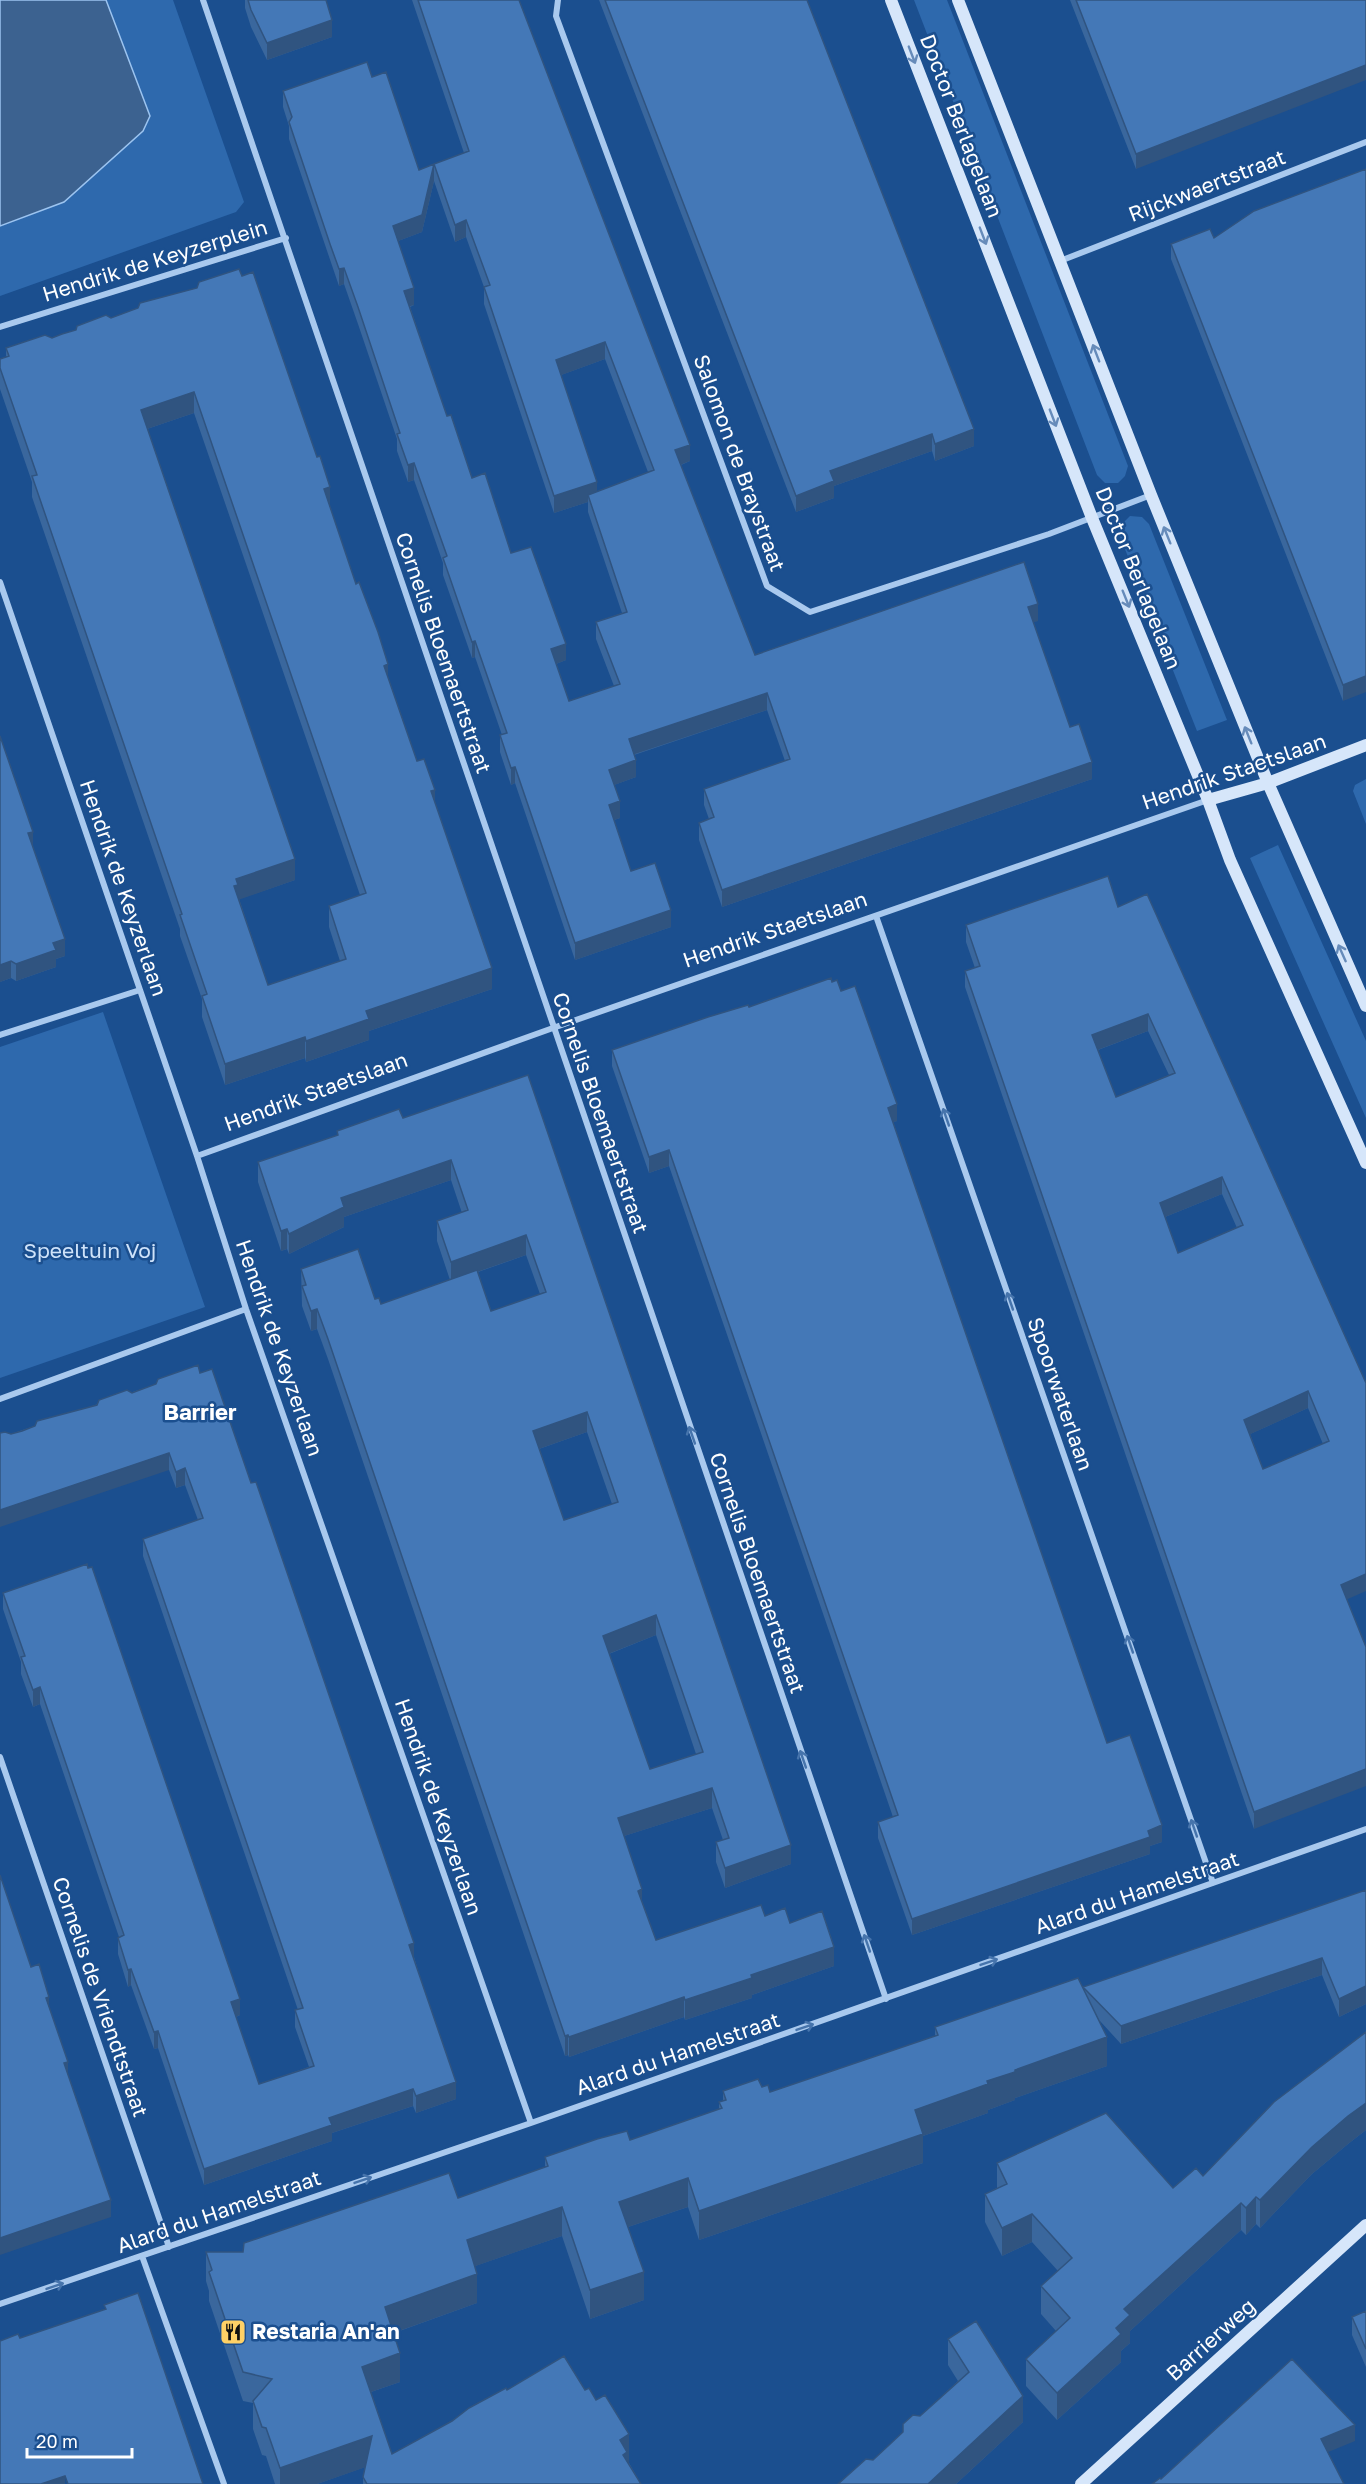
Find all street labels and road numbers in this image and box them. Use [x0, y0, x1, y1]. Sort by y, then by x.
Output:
street label: Doctor Berlagelaan [915, 30, 1009, 221]
street label: Rijckwaertstraat [1124, 143, 1289, 227]
street label: Hendrik de Keyzerplein [39, 213, 270, 307]
street label: Salomon de Braystraat [689, 351, 791, 575]
street label: Doctor Berlagelaan [1090, 483, 1187, 673]
street label: Cornelis Bloemaertstraat [390, 529, 497, 777]
street label: Hendrik Staetslaan [1138, 727, 1329, 815]
street label: Hendrik de Keyzerlaan [75, 776, 173, 999]
street label: Hendrik Staetslaan [679, 885, 870, 973]
street label: Cornelis Bloemaertstraat [547, 989, 654, 1237]
street label: Hendrik Staetslaan [220, 1046, 411, 1136]
street label: Hendrik de Keyzerlaan [231, 1236, 329, 1459]
street label: Spoorwaterlaan [1023, 1314, 1099, 1474]
street label: Cornelis Bloemaertstraat [704, 1449, 811, 1697]
street label: Hendrik de Keyzerlaan [390, 1695, 488, 1918]
street label: Alard du Hamelstraat [1031, 1845, 1242, 1939]
street label: Cornelis de Vriendtstraat [48, 1873, 154, 2120]
street label: Alard du Hamelstraat [572, 2006, 783, 2100]
street label: Alard du Hamelstraat [113, 2164, 324, 2258]
street label: Barrierweg [1161, 2293, 1260, 2386]

